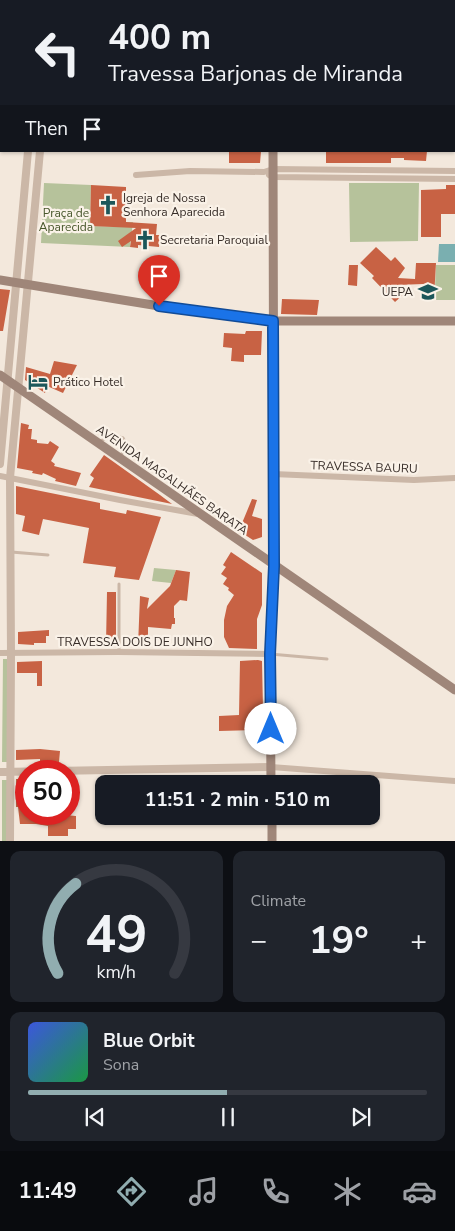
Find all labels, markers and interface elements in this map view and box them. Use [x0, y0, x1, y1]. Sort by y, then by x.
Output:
text: 400 m [108, 14, 211, 61]
icon: left [25, 20, 90, 85]
text: Travessa Barjonas de Miranda [108, 59, 403, 89]
icon: arrive [78, 115, 106, 143]
text: Then [25, 116, 68, 142]
place label: Igreja de Nossa Senhora Aparecida [123, 190, 225, 220]
church icon: Igreja de Nossa Senhora Aparecida [97, 194, 119, 216]
park label: Praça de Aparecida [39, 205, 93, 235]
church icon: Secretaria Paroquial [134, 229, 156, 251]
place label: Secretaria Paroquial [160, 232, 268, 248]
pin [138, 255, 180, 306]
icon: arrive [145, 262, 173, 290]
school or university icon: UEPA [417, 281, 439, 303]
place label: UEPA [382, 284, 413, 300]
hotel icon: Prático Hotel [27, 371, 49, 393]
place label: Prático Hotel [53, 374, 124, 390]
street label: AVENIDA MAGALHÃES BARATA [93, 421, 251, 539]
street label: TRAVESSA BAURU [310, 457, 418, 477]
street label: TRAVESSA DOIS DE JUNHO [57, 634, 213, 650]
position arrow [244, 702, 296, 754]
speed limit sign: 50 [15, 760, 80, 825]
text: 11:51 · 2 min · 510 m [145, 787, 330, 813]
text: Climate [251, 890, 306, 912]
text: 49 [85, 899, 147, 970]
text: 19° [309, 915, 369, 966]
text: − [251, 922, 267, 960]
text: + [410, 922, 427, 960]
text: km/h [97, 960, 136, 984]
text: Blue Orbit [103, 1028, 194, 1054]
text: Sona [103, 1054, 139, 1076]
icon: previous [81, 1103, 109, 1131]
icon: pause [214, 1103, 242, 1131]
icon: next [347, 1103, 375, 1131]
icon: directions [114, 1174, 149, 1209]
icon: music [186, 1174, 221, 1209]
icon: phone [258, 1174, 293, 1209]
icon: climate [330, 1174, 365, 1209]
icon: car [402, 1174, 437, 1209]
text: 11:49 [18, 1176, 77, 1206]

